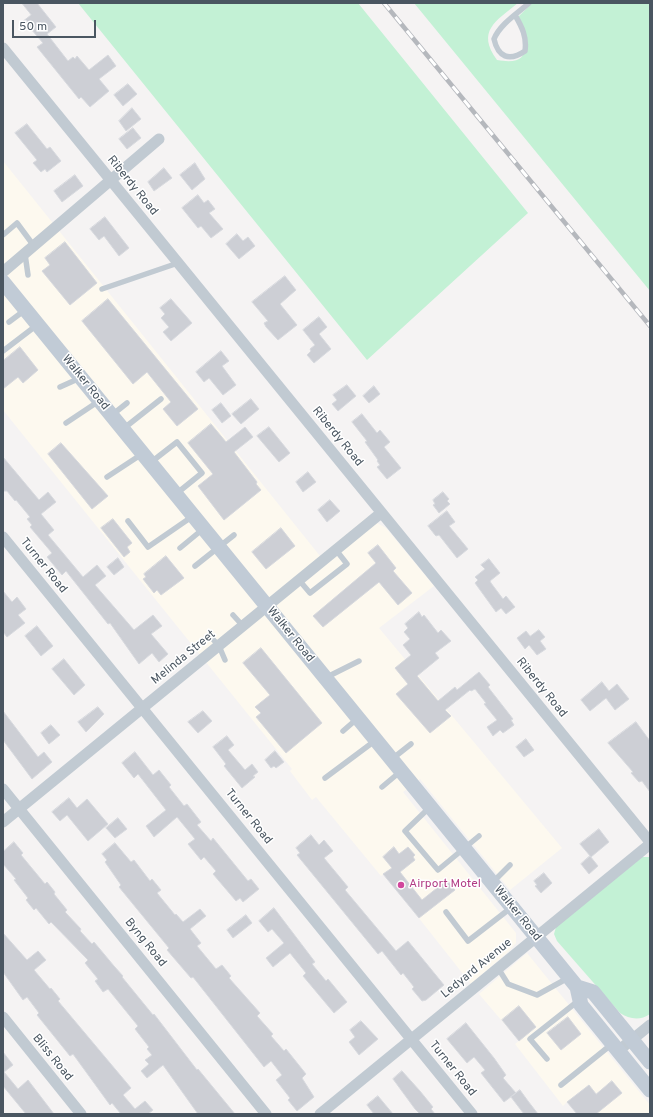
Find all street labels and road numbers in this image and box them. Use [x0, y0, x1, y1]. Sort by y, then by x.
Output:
street label: Riberdy Road [104, 153, 160, 219]
street label: Walker Road [58, 352, 112, 414]
street label: Riberdy Road [309, 404, 365, 470]
street label: Turner Road [16, 536, 70, 596]
street label: Walker Road [263, 604, 317, 666]
street label: Melinda Street [149, 628, 219, 688]
street label: Riberdy Road [513, 655, 569, 721]
street label: Turner Road [221, 787, 275, 847]
street label: Walker Road [490, 883, 544, 945]
street label: Byng Road [121, 916, 169, 970]
street label: Ledyard Avenue [439, 936, 515, 1002]
street label: Bliss Road [29, 1032, 75, 1084]
street label: Turner Road [425, 1039, 479, 1099]

